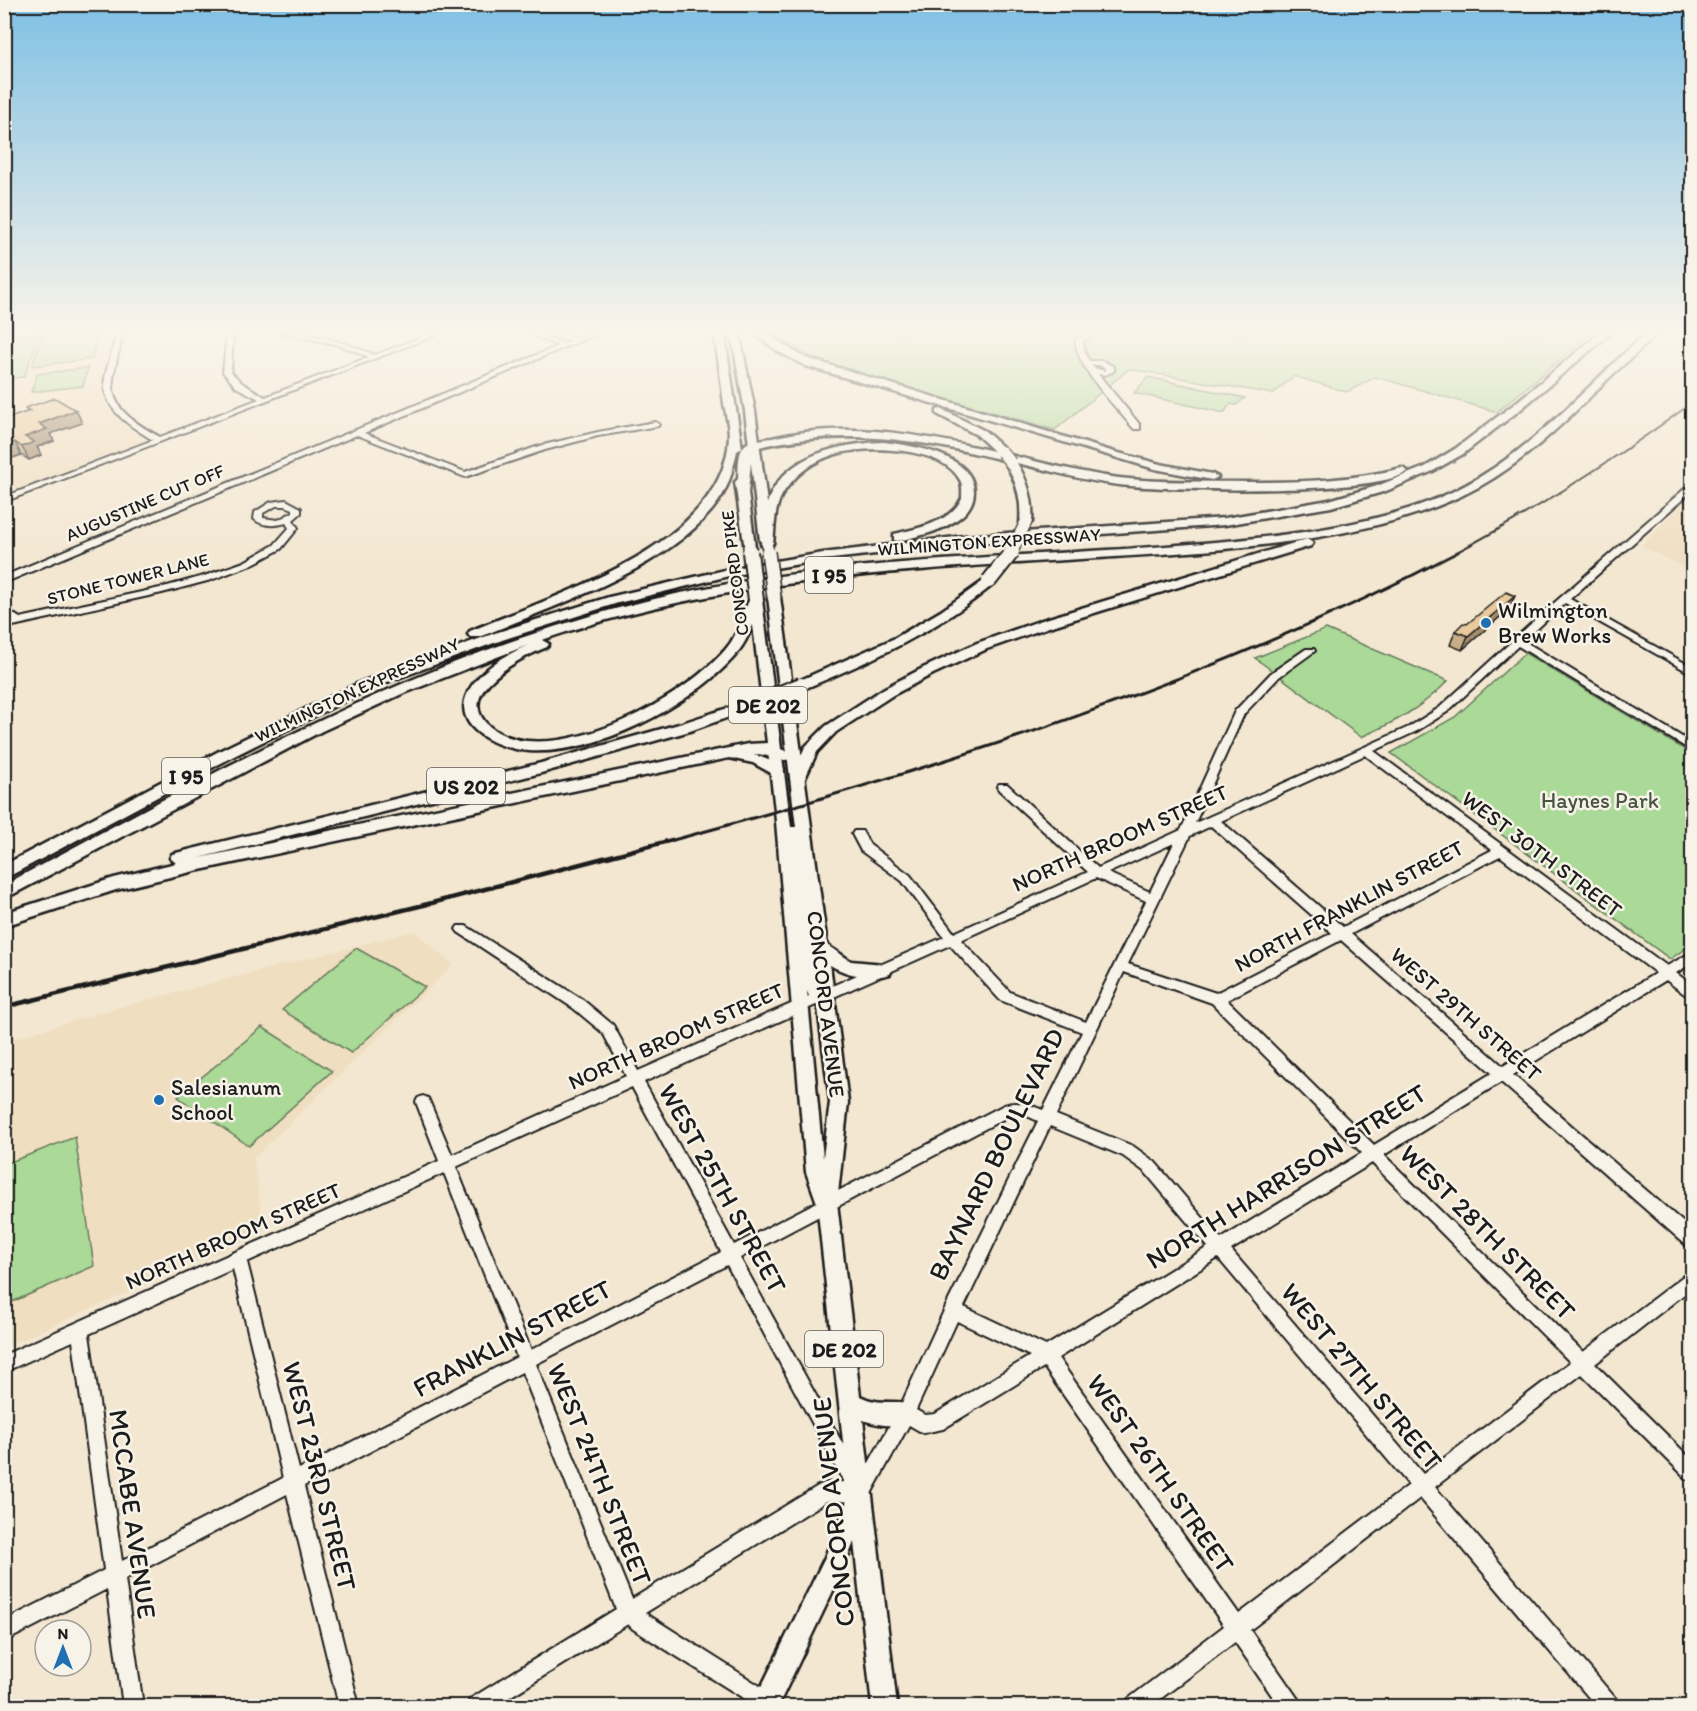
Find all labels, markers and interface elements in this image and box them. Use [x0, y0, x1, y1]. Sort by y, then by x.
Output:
street label: AUGUSTINE CUT OFF [62, 459, 228, 546]
street label: CONCORD PIKE [716, 509, 754, 637]
street label: WILMINGTON EXPRESSWAY [877, 523, 1102, 561]
street label: STONE TOWER LANE [45, 548, 211, 610]
road number: I 95 [805, 557, 853, 593]
place label: Wilmington Brew Works [1498, 597, 1611, 649]
marker: Wilmington Brew Works [1479, 616, 1493, 630]
street label: WILMINGTON EXPRESSWAY [251, 632, 464, 747]
road number: DE 202 [729, 687, 807, 723]
road number: I 95 [162, 758, 210, 794]
road number: US 202 [427, 768, 505, 804]
street label: NORTH BROOM STREET [1008, 778, 1233, 898]
street label: WEST 30TH STREET [1456, 785, 1628, 923]
park label: Haynes Park [1541, 787, 1659, 814]
street label: NORTH FRANKLIN STREET [1230, 834, 1469, 978]
street label: CONCORD AVENUE [801, 909, 851, 1099]
street label: WEST 29TH STREET [1385, 941, 1548, 1087]
street label: NORTH BROOM STREET [564, 976, 789, 1096]
street label: BAYNARD BOULEVARD [921, 1023, 1071, 1285]
place label: Salesianum School [171, 1074, 282, 1126]
street label: NORTH HARRISON STREET [1140, 1076, 1432, 1276]
street label: WEST 25TH STREET [652, 1077, 794, 1299]
marker: Salesianum School [152, 1093, 166, 1107]
street label: WEST 28TH STREET [1393, 1137, 1583, 1327]
street label: NORTH BROOM STREET [121, 1176, 346, 1296]
street label: FRANKLIN STREET [407, 1272, 617, 1404]
street label: WEST 27TH STREET [1274, 1276, 1450, 1476]
road number: DE 202 [805, 1331, 883, 1367]
street label: WEST 23RD STREET [276, 1358, 364, 1594]
street label: WEST 24TH STREET [540, 1358, 660, 1590]
street label: WEST 26TH STREET [1080, 1367, 1242, 1579]
street label: CONCORD AVENUE [805, 1396, 861, 1628]
street label: MCCABE AVENUE [102, 1407, 164, 1621]
north arrow [33, 1618, 93, 1678]
text: N [58, 1624, 68, 1643]

